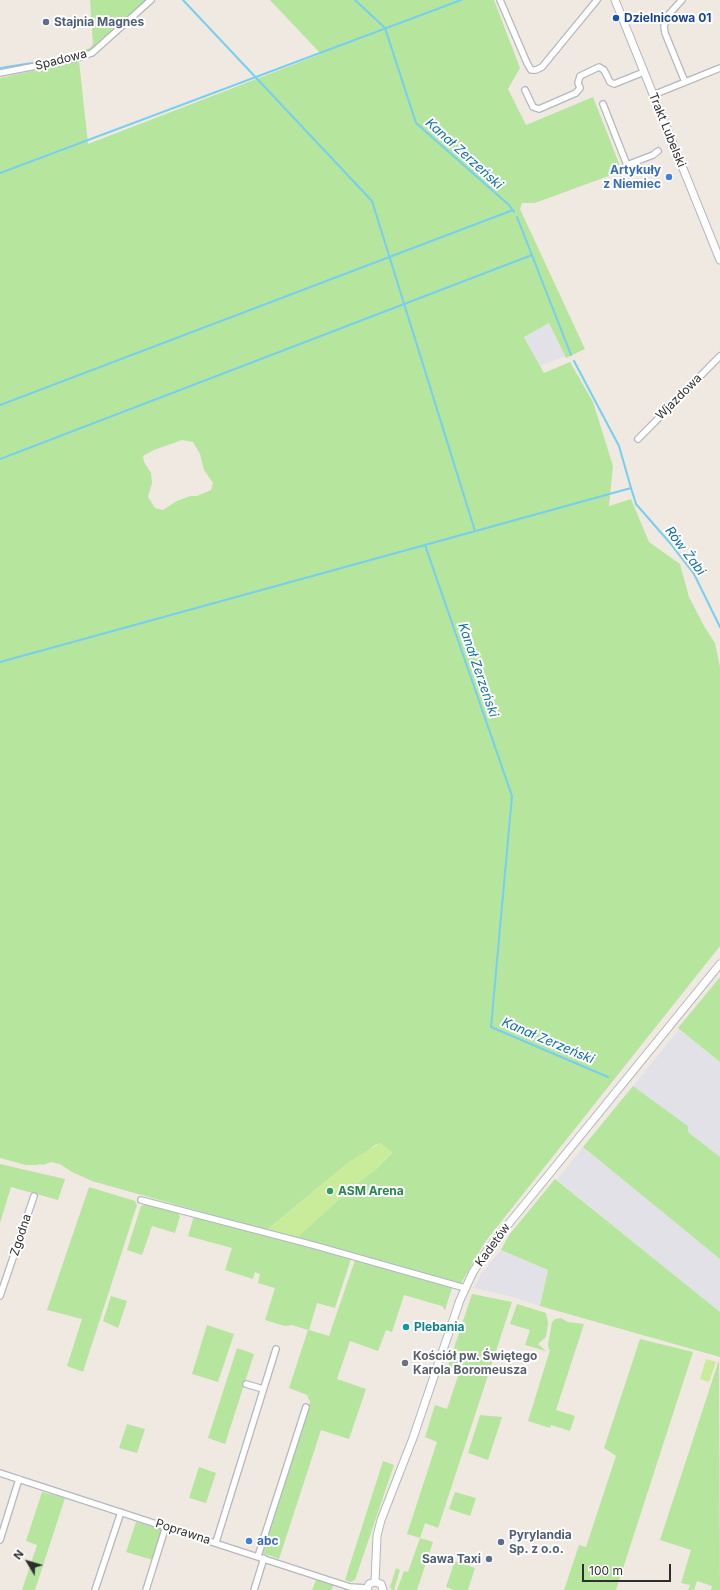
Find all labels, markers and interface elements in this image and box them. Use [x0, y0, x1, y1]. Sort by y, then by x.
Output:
place label: Dzielnicowa 01 [624, 11, 711, 25]
marker: Dzielnicowa 01 [611, 13, 621, 23]
place label: Stajnia Magnes [54, 15, 144, 29]
marker: Stajnia Magnes [41, 17, 51, 27]
street label: Spadowa [34, 47, 88, 73]
street label: Trakt Lubelski [645, 91, 689, 169]
water label: Kanał Zerzeński [422, 115, 506, 193]
place label: Artykuły z Niemiec [603, 163, 661, 191]
marker: Artykuły z Niemiec [664, 172, 674, 182]
street label: Wjazdowa [653, 371, 705, 423]
water label: Rów Żabi [662, 523, 708, 579]
water label: Kanał Zerzeński [455, 621, 501, 719]
water label: Kanał Zerzeński [500, 1015, 596, 1067]
place label: ASM Arena [338, 1184, 404, 1198]
marker: ASM Arena [325, 1186, 335, 1196]
street label: Zgodna [7, 1212, 35, 1258]
street label: Kadetów [473, 1221, 513, 1269]
place label: Plebania [414, 1320, 465, 1334]
marker: Plebania [401, 1322, 411, 1332]
place label: Kościół pw. Świętego Karola Boromeusza [413, 1349, 537, 1377]
marker: Kościół pw. Świętego Karola Boromeusza [400, 1358, 410, 1368]
street label: Poprawna [154, 1516, 212, 1548]
place label: Pyrylandia Sp. z o.o. [509, 1528, 572, 1556]
place label: abc [257, 1534, 279, 1548]
marker: abc [244, 1536, 254, 1546]
marker: Pyrylandia Sp. z o.o. [496, 1537, 506, 1547]
north arrow [8, 1542, 48, 1582]
text: N [10, 1547, 27, 1562]
place label: Sawa Taxi [422, 1552, 481, 1566]
marker: Sawa Taxi [484, 1554, 494, 1564]
scale bar [584, 1556, 673, 1582]
text: 100 m [589, 1563, 623, 1578]

